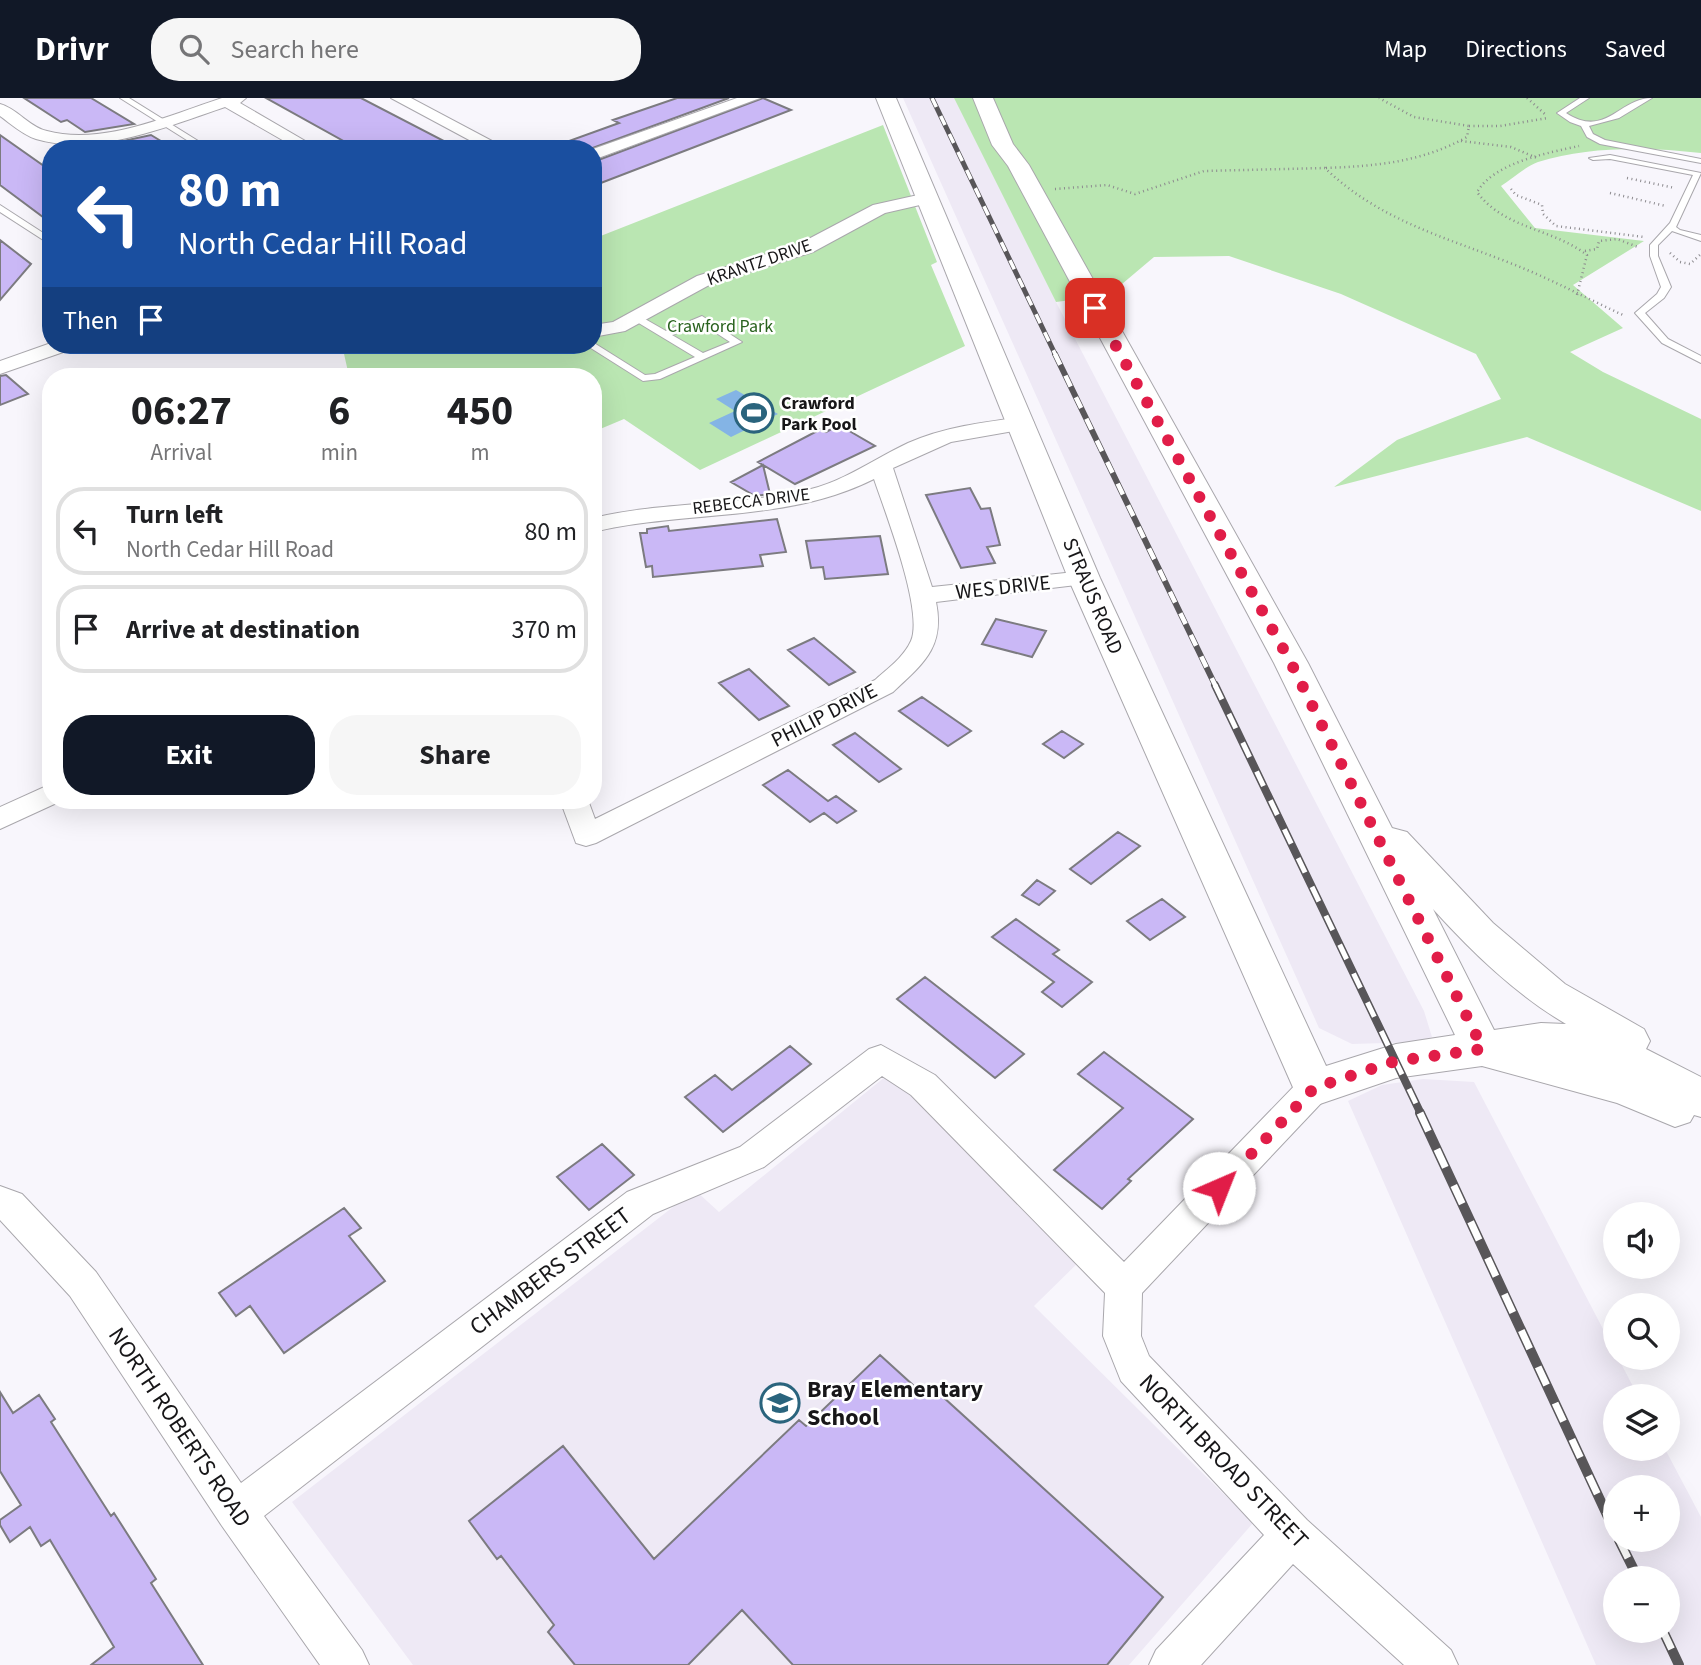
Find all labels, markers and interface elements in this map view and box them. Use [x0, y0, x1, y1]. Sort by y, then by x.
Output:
search box [151, 18, 641, 81]
text: Drivr [35, 26, 109, 73]
icon: search [175, 30, 213, 68]
text: Search here [231, 31, 359, 68]
text: Map [1384, 32, 1427, 67]
text: Directions [1465, 32, 1567, 67]
text: Saved [1605, 32, 1666, 67]
text: 80 m [178, 156, 282, 226]
icon: left [63, 168, 154, 259]
text: North Cedar Hill Road [178, 221, 467, 267]
street label: KRANTZ DRIVE [704, 233, 815, 292]
pin [1065, 278, 1125, 338]
icon: arrive [1076, 289, 1114, 327]
icon: arrive [132, 301, 170, 339]
text: Then [63, 302, 118, 339]
park label: Crawford Park [667, 314, 773, 339]
text: 06:27 [131, 381, 232, 441]
text: 6 [328, 381, 350, 441]
text: 450 [447, 381, 513, 441]
place label: Crawford Park Pool [781, 391, 857, 437]
sports icon: Crawford Park Pool [733, 392, 775, 434]
text: Arrival [150, 436, 212, 469]
text: min [321, 436, 358, 469]
text: m [470, 436, 490, 469]
street label: REBECCA DRIVE [691, 482, 811, 521]
text: Turn left [126, 496, 223, 533]
icon: left [67, 512, 105, 550]
text: 80 m [524, 513, 577, 550]
text: North Cedar Hill Road [126, 533, 334, 566]
street label: STRAUS ROAD [1055, 533, 1131, 659]
street label: WES DRIVE [954, 567, 1052, 607]
icon: arrive [67, 610, 105, 648]
text: Arrive at destination [126, 611, 360, 648]
text: 370 m [511, 611, 577, 648]
street label: PHILIP DRIVE [766, 675, 882, 755]
button: Exit [63, 715, 315, 795]
button: Share [329, 715, 581, 795]
position arrow [1182, 1151, 1256, 1225]
street label: CHAMBERS STREET [462, 1199, 639, 1344]
map controls [1603, 1202, 1680, 1643]
button: sound [1603, 1202, 1680, 1279]
button: search [1603, 1293, 1680, 1370]
street label: NORTH ROBERTS ROAD [100, 1320, 260, 1534]
street label: NORTH BROAD STREET [1131, 1366, 1317, 1557]
place label: Bray Elementary School [807, 1372, 984, 1435]
school or university icon: Bray Elementary School [759, 1382, 801, 1424]
button: layers [1603, 1384, 1680, 1461]
button: + [1603, 1475, 1680, 1552]
button: − [1603, 1566, 1680, 1643]

